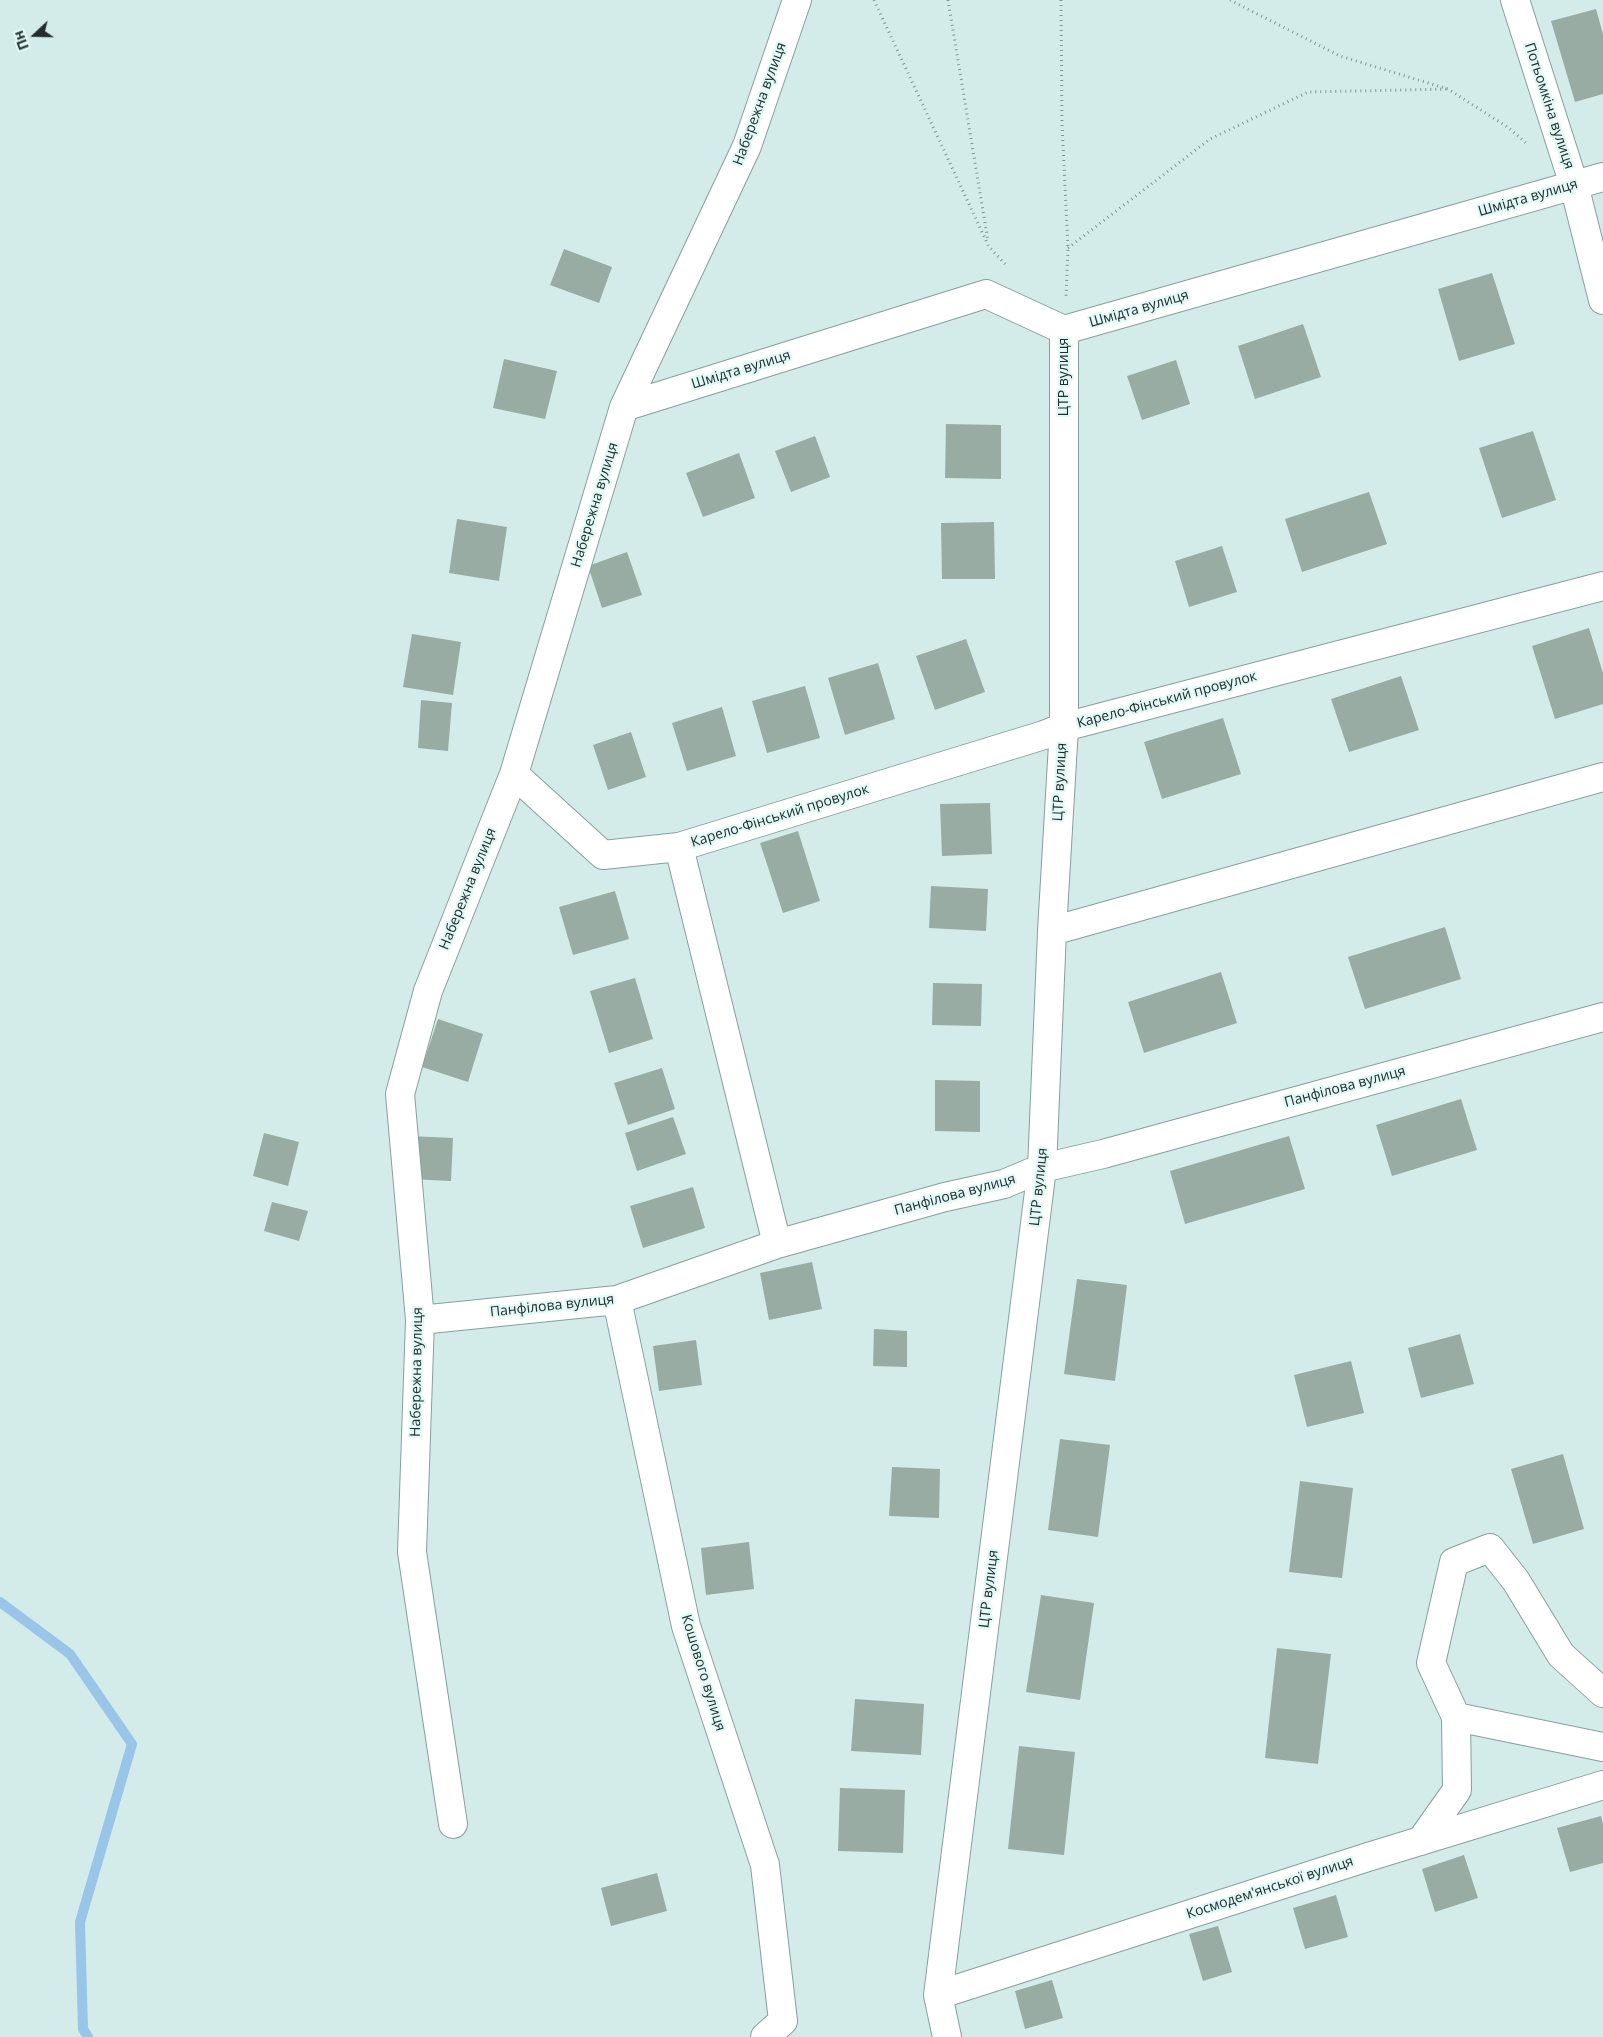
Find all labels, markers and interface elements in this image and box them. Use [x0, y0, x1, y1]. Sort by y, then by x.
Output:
north arrow [10, 10, 60, 60]
text: Пн [8, 28, 33, 53]
street label: Набережна вулиця [730, 40, 790, 168]
street label: Потьомкіна вулиця [1521, 41, 1577, 171]
street label: Шмідта вулиця [1476, 176, 1580, 220]
street label: Шмідта вулиця [1087, 287, 1191, 331]
street label: ЦТР вулиця [1056, 338, 1072, 416]
street label: Шмідта вулиця [689, 347, 793, 393]
street label: Набережна вулиця [568, 440, 622, 570]
street label: Карело-Фінський провулок [1075, 668, 1259, 732]
street label: ЦТР вулиця [1050, 742, 1070, 822]
street label: Карело-Фінський провулок [689, 781, 871, 851]
street label: Набережна вулиця [436, 826, 500, 952]
street label: Панфілова вулиця [1283, 1063, 1407, 1111]
street label: ЦТР вулиця [1027, 1147, 1051, 1227]
street label: Панфілова вулиця [893, 1171, 1017, 1219]
street label: Панфілова вулиця [489, 1291, 615, 1321]
street label: Набережна вулиця [407, 1307, 427, 1437]
street label: ЦТР вулиця [976, 1549, 1002, 1629]
street label: Кошового вулиця [677, 1613, 729, 1733]
street label: Космодем'янської вулиця [1184, 1853, 1356, 1923]

